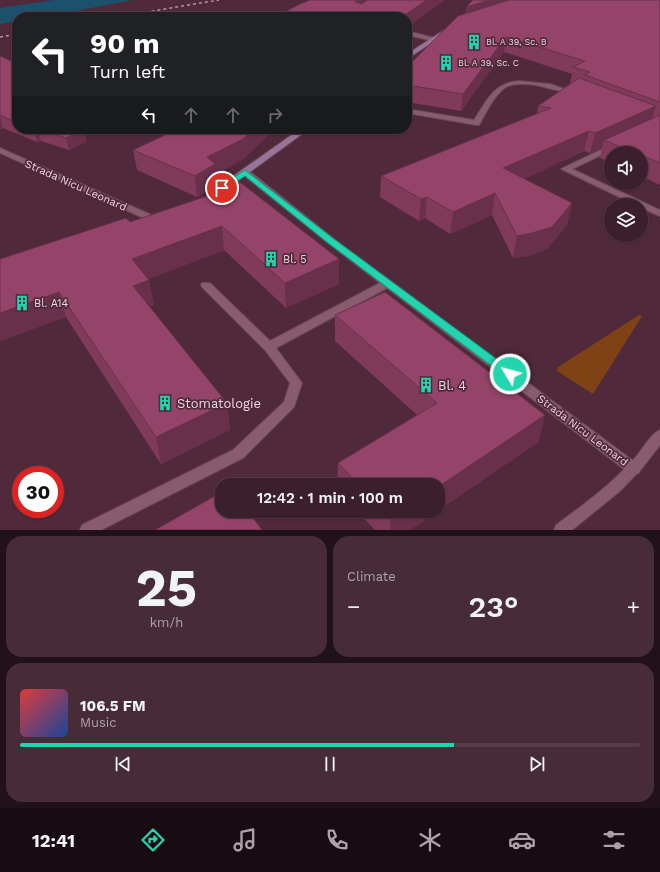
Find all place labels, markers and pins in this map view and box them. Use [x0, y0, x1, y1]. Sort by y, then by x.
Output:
building icon: Bl. A 39, Sc. B [465, 33, 483, 51]
place label: Bl. A 39, Sc. B [486, 37, 547, 47]
building icon: Bl. A 39, Sc. C [437, 54, 455, 72]
place label: Bl. A 39, Sc. C [458, 58, 519, 68]
pin [205, 171, 239, 205]
building icon: Bl. 5 [262, 250, 280, 268]
place label: Bl. 5 [283, 253, 307, 266]
building icon: Bl. A14 [13, 294, 31, 312]
place label: Bl. A14 [34, 297, 69, 310]
building icon: Bl. 4 [417, 376, 435, 394]
place label: Bl. 4 [438, 378, 466, 393]
building icon: Stomatologie [156, 394, 174, 412]
place label: Stomatologie [177, 396, 261, 411]

